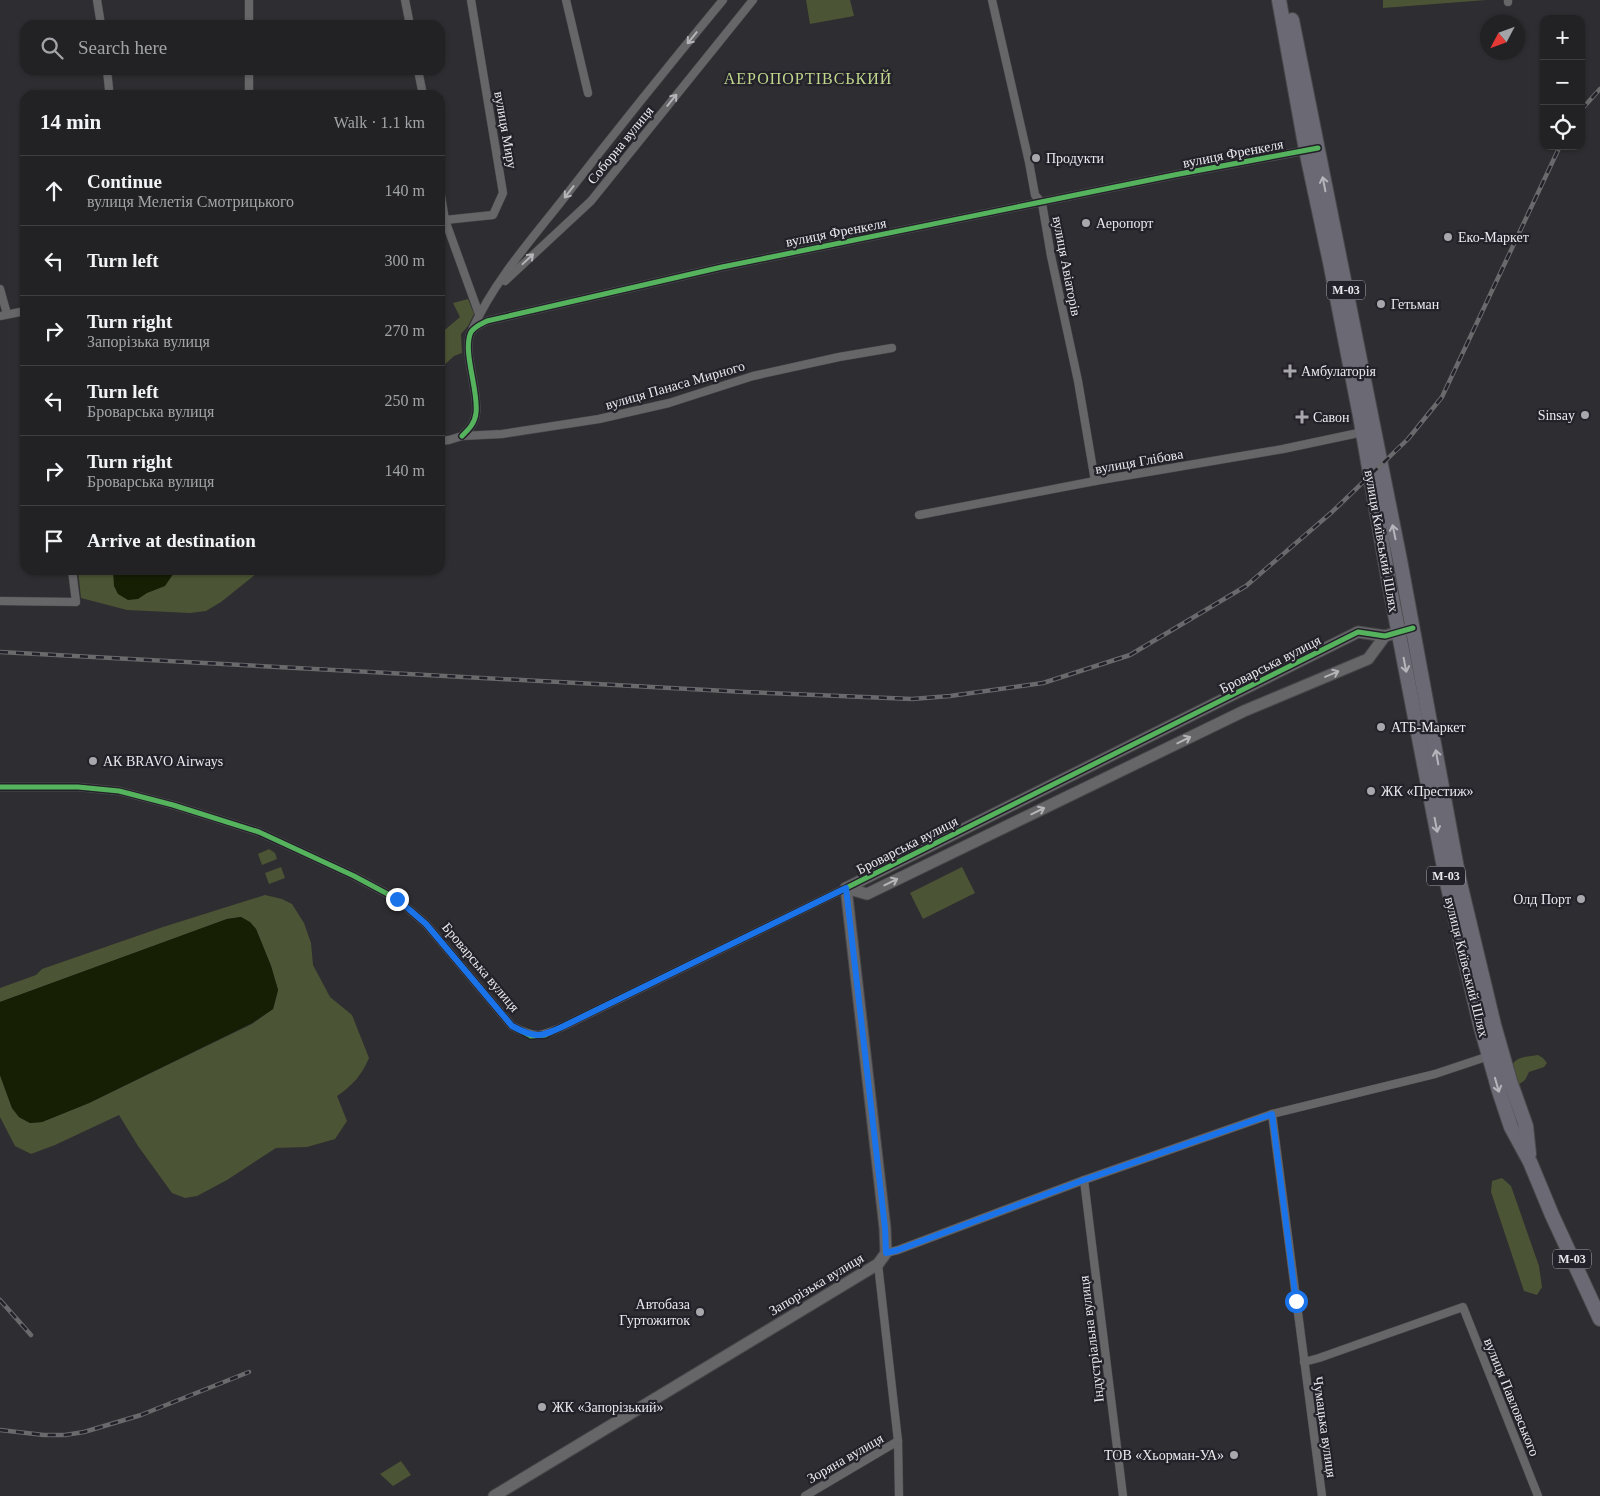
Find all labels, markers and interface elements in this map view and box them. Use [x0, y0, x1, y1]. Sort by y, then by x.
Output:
north arrow [1480, 15, 1525, 60]
map controls [1540, 15, 1585, 150]
button: + [1540, 15, 1585, 60]
search box [20, 20, 445, 75]
one-way arrow [686, 31, 698, 44]
icon: search [38, 34, 66, 62]
text: Search here [78, 37, 167, 58]
button: − [1540, 60, 1585, 105]
district label: АЕРОПОРТІВСЬКИЙ [724, 69, 892, 87]
street label: вулиця Миру [491, 90, 520, 170]
one-way arrow [667, 94, 678, 107]
street label: Соборна вулиця [584, 103, 657, 187]
button: locate [1540, 105, 1585, 150]
text: 14 min [40, 110, 101, 134]
text: Walk · 1.1 km [334, 114, 425, 131]
street label: вулиця Френкеля [1181, 136, 1285, 171]
place label: Продукти [1046, 151, 1105, 166]
marker: Продукти [1030, 152, 1042, 164]
text: Continue [87, 171, 162, 192]
one-way arrow [1319, 176, 1329, 192]
icon: ahead [40, 177, 68, 205]
text: 140 m [385, 182, 425, 199]
one-way arrow [563, 185, 574, 198]
text: вулиця Мелетія Смотрицького [87, 193, 294, 210]
street label: вулиця Френкеля [784, 215, 888, 250]
street label: вулиця Авіаторів [1049, 215, 1084, 318]
place label: Аеропорт [1096, 216, 1153, 231]
marker: Аеропорт [1080, 217, 1092, 229]
place label: Еко-Маркет [1458, 230, 1529, 245]
marker: Еко-Маркет [1442, 231, 1454, 243]
icon: left [40, 247, 68, 275]
text: Turn left [87, 250, 159, 271]
text: 300 m [385, 252, 425, 269]
one-way arrow [522, 253, 535, 265]
road number: М-03 [1327, 280, 1365, 300]
place label: Гетьман [1391, 297, 1440, 312]
marker: Гетьман [1375, 298, 1387, 310]
text: Turn right [87, 311, 172, 332]
icon: right [40, 317, 68, 345]
text: 270 m [385, 322, 425, 339]
text: Запорізька вулиця [87, 333, 210, 350]
street label: вулиця Панаса Мирного [604, 358, 747, 413]
marker: Амбулаторія [1283, 364, 1297, 378]
place label: Амбулаторія [1301, 364, 1377, 379]
text: Turn left [87, 381, 159, 402]
icon: left [40, 387, 68, 415]
text: 250 m [385, 392, 425, 409]
text: Броварська вулиця [87, 403, 214, 420]
place label: Sinsay [1538, 408, 1575, 423]
marker: Sinsay [1579, 409, 1591, 421]
marker: Савон [1295, 410, 1309, 424]
place label: Савон [1313, 410, 1350, 425]
street label: вулиця Глібова [1094, 446, 1185, 477]
text: Turn right [87, 451, 172, 472]
icon: right [40, 457, 68, 485]
text: 140 m [385, 462, 425, 479]
street label: вулиця Київський Шлях [1362, 469, 1401, 613]
text: Броварська вулиця [87, 473, 214, 490]
one-way arrow [1389, 524, 1399, 540]
icon: arrive [40, 527, 68, 555]
text: Arrive at destination [87, 530, 256, 551]
street label: Броварська вулиця [1217, 632, 1324, 696]
one-way arrow [1401, 657, 1410, 673]
one-way arrow [1324, 668, 1339, 678]
place label: АТБ-Маркет [1391, 720, 1466, 735]
marker: АТБ-Маркет [1375, 721, 1387, 733]
one-way arrow [1176, 735, 1191, 744]
one-way arrow [1432, 749, 1441, 765]
place label: АК BRAVO Airways [103, 754, 223, 769]
marker: АК BRAVO Airways [87, 755, 99, 767]
place label: ЖК «Престиж» [1381, 784, 1474, 799]
marker: ЖК «Престиж» [1365, 785, 1377, 797]
one-way arrow [1030, 806, 1045, 815]
street label: Броварська вулиця [854, 813, 961, 877]
one-way arrow [1432, 816, 1441, 832]
road number: М-03 [1427, 866, 1465, 886]
one-way arrow [884, 877, 899, 887]
route end [386, 888, 409, 911]
place label: Олд Порт [1513, 892, 1571, 907]
marker: Олд Порт [1575, 893, 1587, 905]
street label: вулиця Київський Шлях [1442, 895, 1491, 1039]
street label: Броварська вулиця [439, 920, 523, 1015]
one-way arrow [1493, 1077, 1503, 1093]
street label: Запорізька вулиця [766, 1250, 867, 1319]
road number: М-03 [1553, 1250, 1591, 1268]
street label: Індустріальна вулиця [1076, 1274, 1107, 1403]
route start [1285, 1290, 1308, 1313]
place label: Автобаза Гуртожиток [619, 1297, 691, 1328]
marker: Автобаза Гуртожиток [694, 1306, 706, 1318]
street label: вулиця Павловського [1481, 1336, 1542, 1458]
street label: Чумацька вулиця [1310, 1376, 1339, 1479]
place label: ЖК «Запорізький» [552, 1400, 664, 1415]
marker: ЖК «Запорізький» [536, 1401, 548, 1413]
street label: Зоряна вулиця [804, 1430, 887, 1486]
place label: ТОВ «Хьорман-УА» [1104, 1448, 1224, 1463]
marker: ТОВ «Хьорман-УА» [1228, 1449, 1240, 1461]

